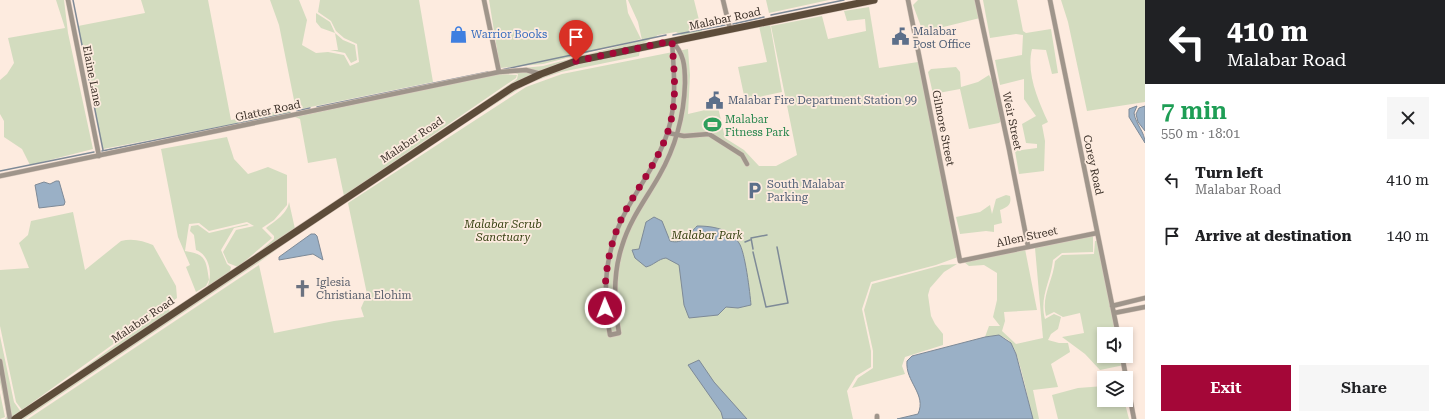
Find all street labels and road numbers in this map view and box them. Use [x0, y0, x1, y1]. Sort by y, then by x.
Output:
street label: Malabar Road [688, 5, 762, 33]
street label: Elaine Lane [80, 44, 104, 108]
street label: Gilmore Street [929, 89, 957, 167]
street label: Weir Street [999, 91, 1025, 151]
street label: Glatter Road [234, 98, 302, 124]
street label: Malabar Road [378, 114, 446, 166]
street label: Corey Road [1080, 134, 1106, 196]
street label: Allen Street [995, 224, 1059, 250]
street label: Malabar Road [109, 294, 177, 346]

